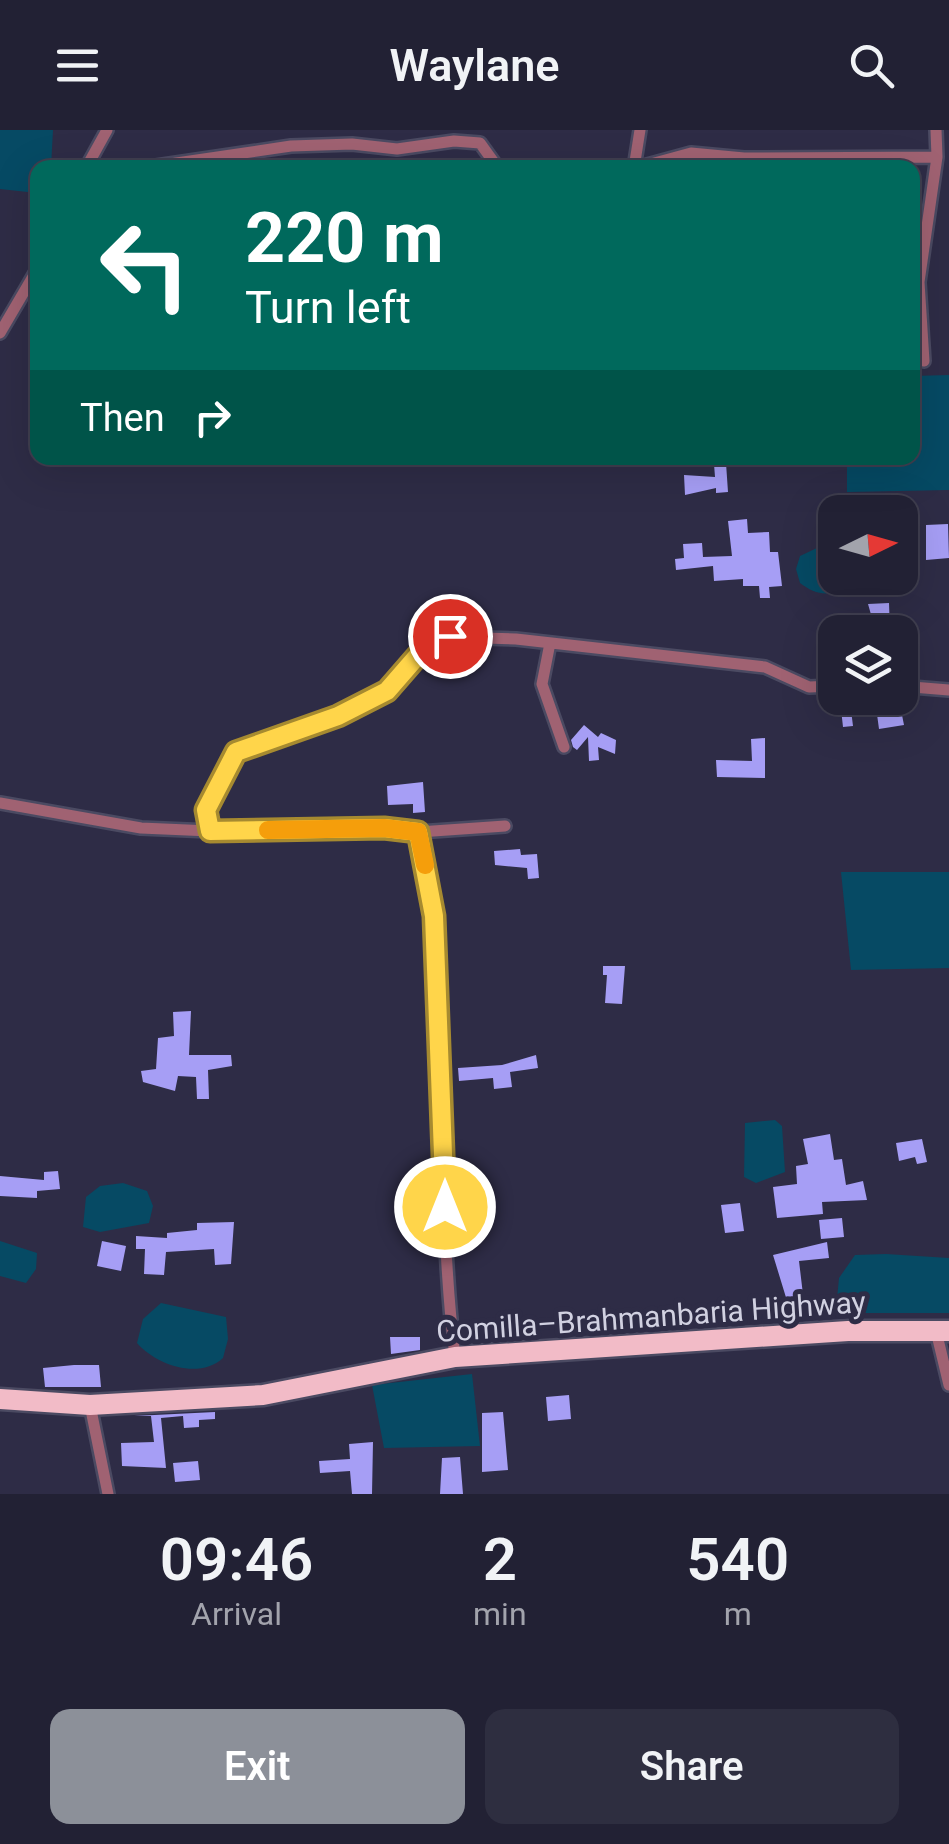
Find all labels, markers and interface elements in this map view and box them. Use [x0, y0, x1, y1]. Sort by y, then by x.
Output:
icon: menu [50, 38, 105, 93]
icon: search [844, 38, 899, 93]
text: Waylane [389, 39, 560, 92]
text: 220 m [245, 197, 444, 279]
icon: left [80, 200, 210, 330]
text: Turn left [245, 281, 411, 334]
icon: right [185, 390, 240, 445]
text: Then [80, 396, 165, 440]
north arrow [818, 495, 918, 595]
map controls [818, 495, 918, 715]
pin [408, 594, 493, 679]
icon: arrive [423, 609, 478, 664]
button: layers [818, 615, 918, 715]
position arrow [393, 1155, 497, 1259]
street label: Comilla–Brahmanbaria Highway [435, 1284, 867, 1349]
text: 09:46 [160, 1524, 313, 1595]
text: 2 [483, 1524, 517, 1595]
text: 540 [686, 1524, 789, 1595]
text: Arrival [191, 1595, 282, 1633]
text: min [473, 1595, 527, 1633]
text: m [724, 1595, 752, 1633]
button: Exit [50, 1709, 465, 1824]
button: Share [485, 1709, 899, 1824]

